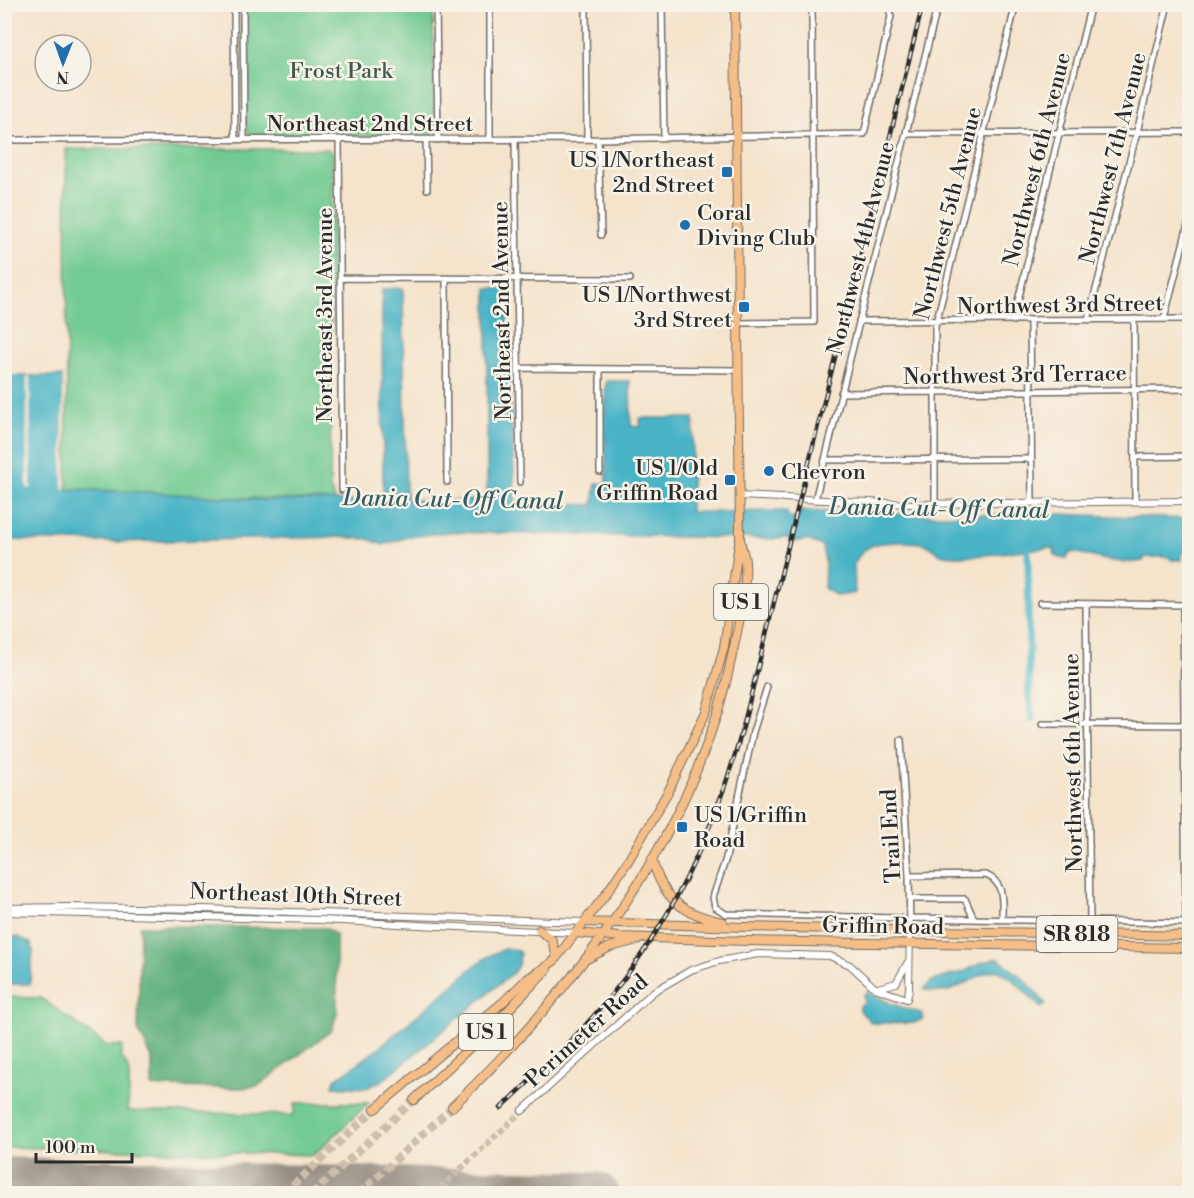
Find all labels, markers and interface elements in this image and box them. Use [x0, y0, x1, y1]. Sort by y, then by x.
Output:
north arrow [33, 33, 93, 93]
street label: Northwest 6th Avenue [998, 50, 1077, 269]
street label: Northwest 7th Avenue [1074, 50, 1153, 267]
park label: Frost Park [289, 58, 394, 85]
text: N [56, 67, 69, 87]
street label: Northwest 5th Avenue [909, 104, 988, 323]
street label: Northeast 2nd Street [267, 111, 473, 138]
street label: Northwest 4th Avenue [822, 139, 901, 358]
place label: US 1/Northeast 2nd Street [569, 147, 715, 199]
marker: US 1/Northeast 2nd Street [720, 165, 734, 179]
place label: Coral Diving Club [697, 200, 815, 252]
street label: Northeast 2nd Avenue [487, 201, 518, 421]
street label: Northeast 3rd Avenue [312, 207, 339, 423]
marker: Coral Diving Club [678, 218, 692, 232]
place label: US 1/Northwest 3rd Street [582, 282, 732, 334]
street label: Northwest 3rd Street [957, 290, 1164, 321]
marker: US 1/Northwest 3rd Street [737, 300, 751, 314]
street label: Northwest 3rd Terrace [903, 360, 1127, 391]
place label: US 1/Old Griffin Road [596, 455, 719, 507]
place label: Chevron [781, 459, 866, 486]
marker: Chevron [762, 464, 776, 478]
marker: US 1/Old Griffin Road [723, 473, 737, 487]
water label: Dania Cut-Off Canal [341, 483, 564, 517]
water label: Dania Cut-Off Canal [827, 492, 1050, 526]
road number: US 1 [714, 584, 768, 620]
street label: Northwest 6th Avenue [1058, 653, 1089, 873]
street label: Trail End [876, 788, 907, 884]
place label: US 1/Griffin Road [694, 802, 807, 854]
marker: US 1/Griffin Road [675, 820, 689, 834]
street label: Northeast 10th Street [189, 878, 403, 913]
street label: Griffin Road [822, 912, 945, 941]
road number: SR 818 [1036, 916, 1118, 952]
street label: Perimeter Road [520, 969, 654, 1093]
road number: US 1 [459, 1014, 513, 1050]
scale bar [36, 1126, 132, 1164]
text: 100 m [45, 1136, 96, 1159]

